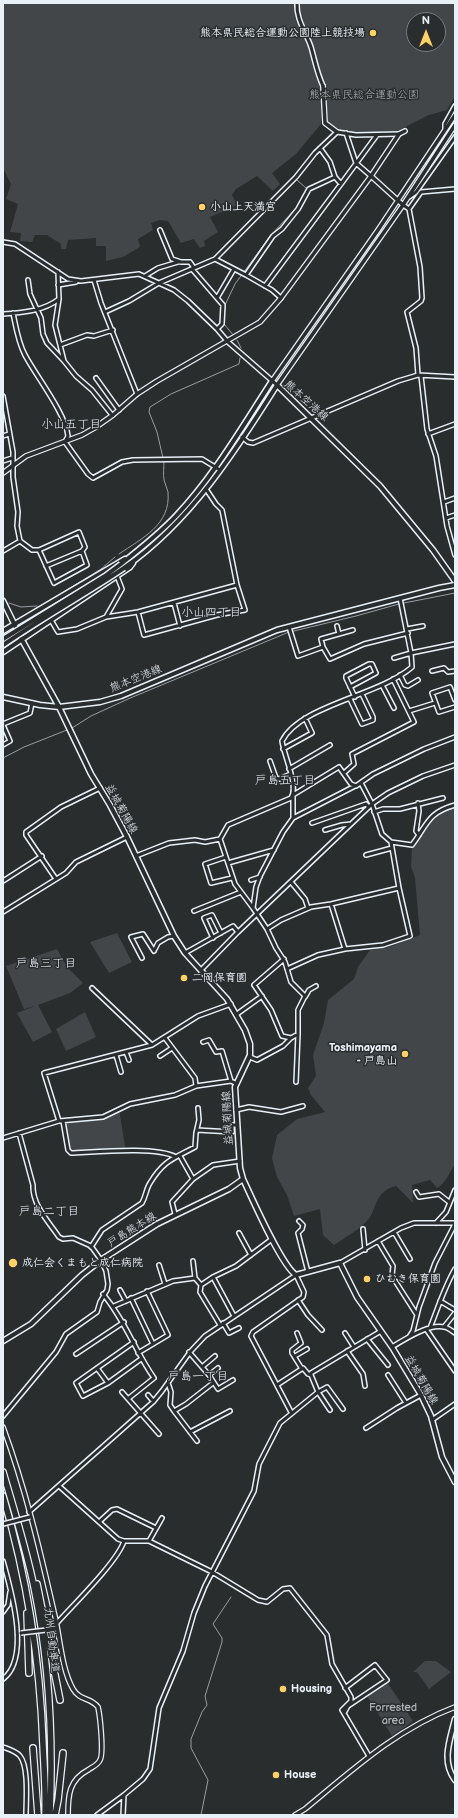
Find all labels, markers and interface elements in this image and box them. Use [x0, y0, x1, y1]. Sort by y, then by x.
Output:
north arrow [406, 12, 446, 52]
text: N [422, 14, 430, 27]
place label: 熊本県民総合運動公園陸上競技場 [200, 26, 365, 40]
marker: 熊本県民総合運動公園陸上競技場 [368, 28, 378, 38]
park label: 熊本県民総合運動公園 [309, 88, 419, 102]
place label: 小山上天満宮 [210, 200, 276, 214]
marker: 小山上天満宮 [197, 202, 207, 212]
street label: 熊本空港線 [281, 378, 331, 424]
district label: 小山五丁目 [41, 418, 101, 432]
district label: 小山四丁目 [181, 606, 241, 620]
street label: 熊本空港線 [108, 663, 164, 695]
district label: 戸島五丁目 [255, 774, 315, 788]
street label: 益城菊陽線 [102, 782, 140, 836]
district label: 戸島三丁目 [16, 957, 76, 971]
place label: 二岡保育園 [192, 971, 247, 985]
marker: 二岡保育園 [179, 973, 189, 983]
place label: Toshimayama - 戸島山 [329, 1041, 397, 1067]
marker: Toshimayama - 戸島山 [400, 1049, 410, 1059]
street label: 益城菊陽線 [220, 1090, 236, 1146]
district label: 戸島二丁目 [19, 1205, 79, 1219]
street label: 戸島熊本線 [105, 1210, 159, 1250]
place label: 成仁会くまもと成仁病院 [22, 1256, 143, 1270]
marker: 成仁会くまもと成仁病院 [7, 1257, 19, 1269]
place label: ひむき保育園 [375, 1272, 441, 1286]
marker: ひむき保育園 [362, 1274, 372, 1284]
street label: 益城菊陽線 [402, 1353, 440, 1407]
district label: 戸島一丁目 [168, 1370, 228, 1384]
street label: 九州自動車道 [40, 1606, 62, 1674]
place label: Housing [291, 1682, 332, 1696]
marker: Housing [278, 1684, 288, 1694]
park label: Forrested area [369, 1701, 417, 1727]
place label: House [284, 1768, 316, 1782]
marker: House [271, 1770, 281, 1780]

